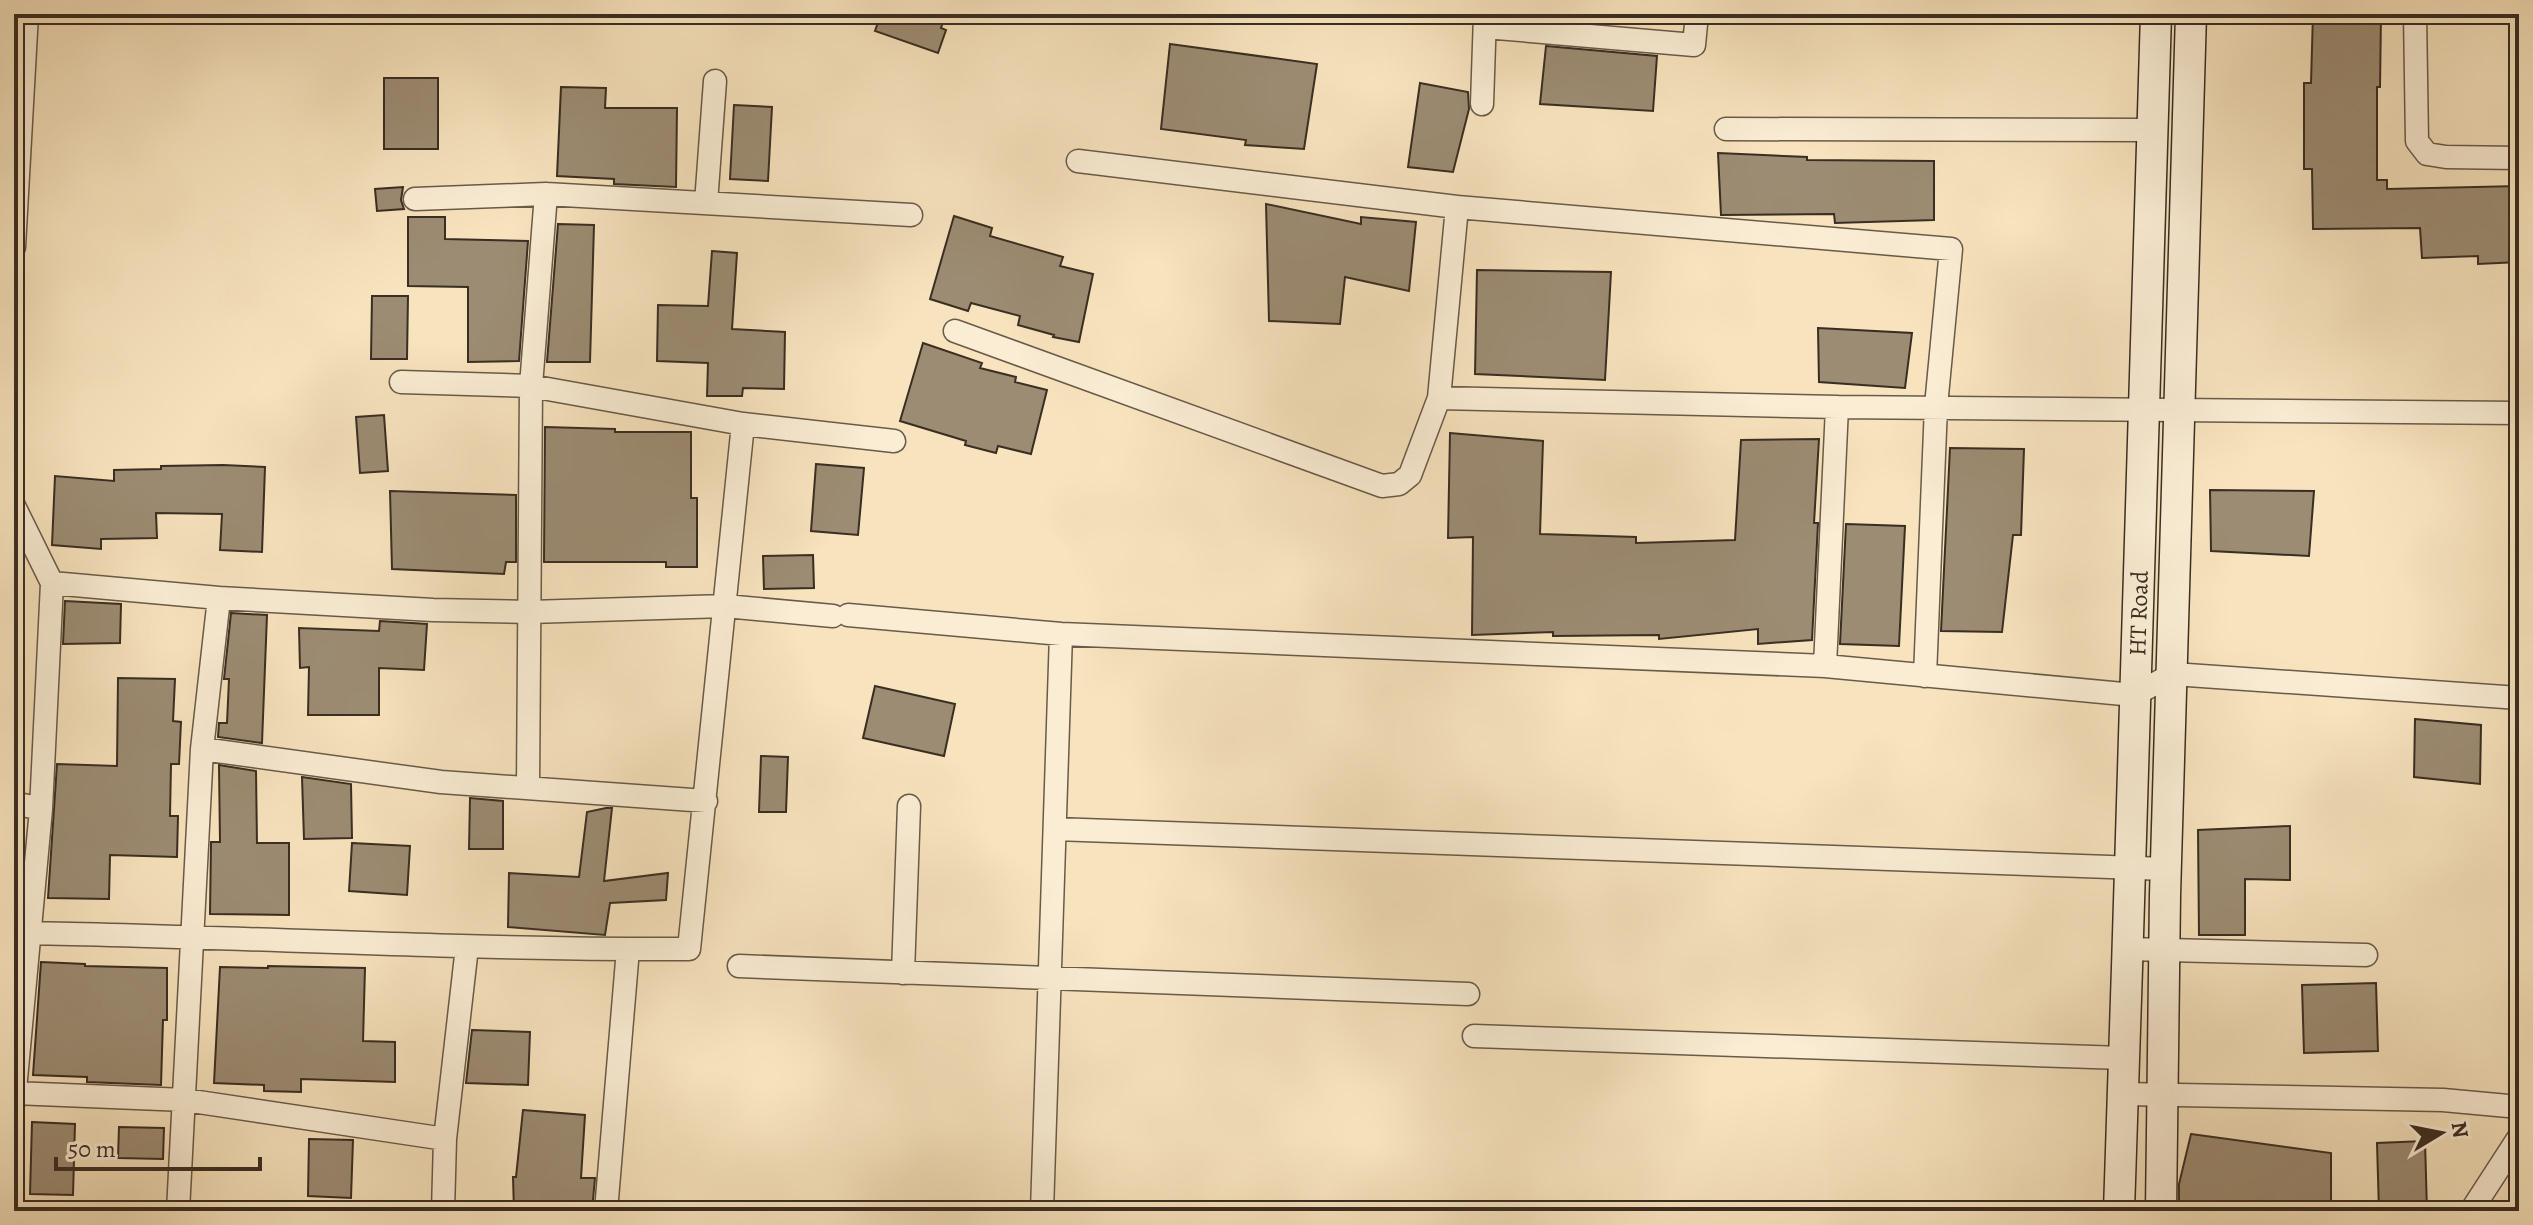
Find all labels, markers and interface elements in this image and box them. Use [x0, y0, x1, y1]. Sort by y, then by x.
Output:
street label: HT Road [2121, 570, 2156, 657]
north arrow [2401, 1093, 2481, 1173]
text: N [2444, 1119, 2476, 1140]
scale bar [56, 1121, 260, 1171]
text: 50 m [68, 1133, 116, 1165]

